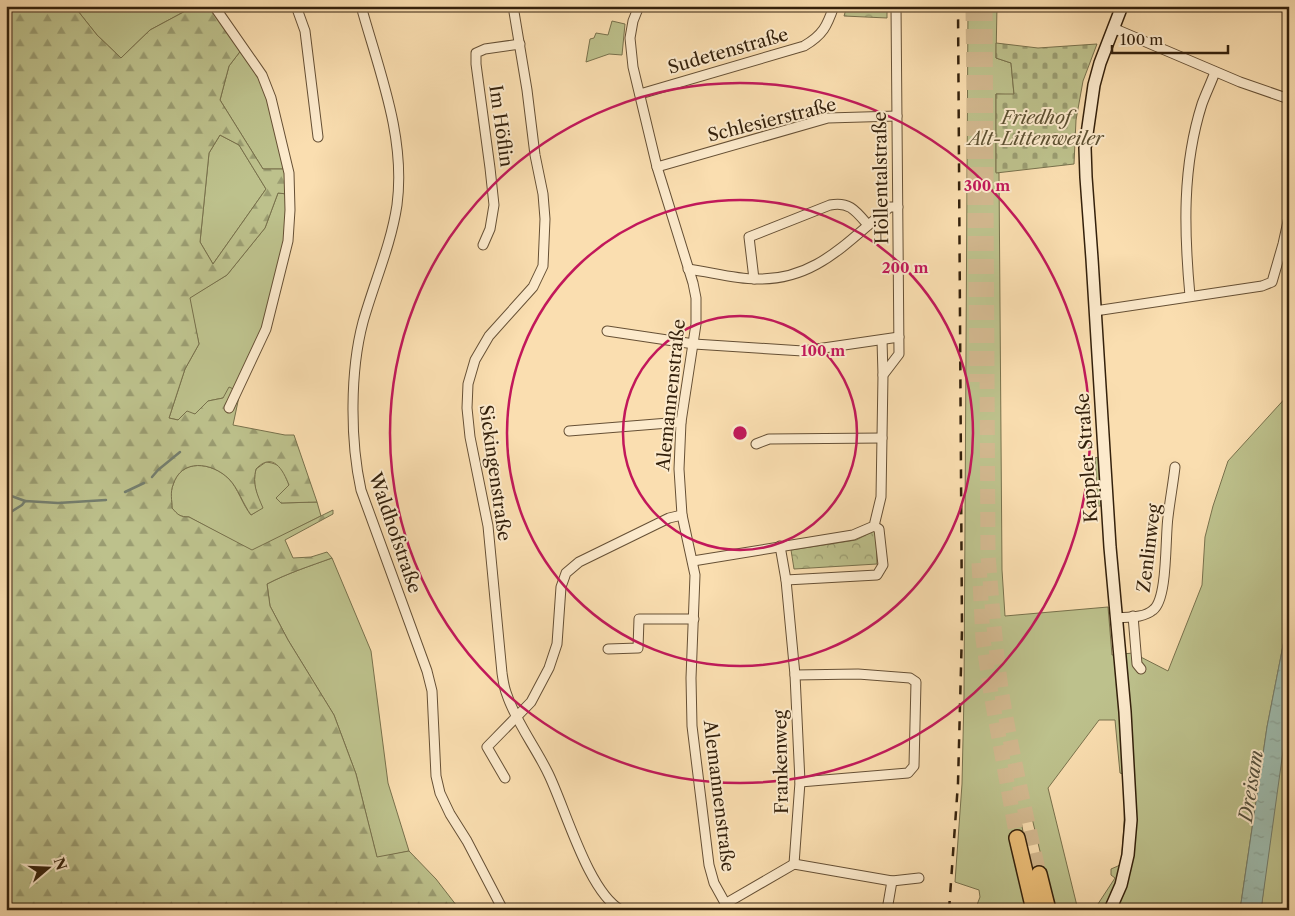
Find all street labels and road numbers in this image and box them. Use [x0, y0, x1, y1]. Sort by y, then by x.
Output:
street label: Sudetenstraße [665, 23, 791, 79]
street label: Im Höflin [484, 84, 518, 168]
street label: Schlesierstraße [705, 93, 839, 147]
street label: Höllentalstraße [869, 111, 893, 245]
street label: Alemannenstraße [652, 318, 690, 473]
street label: Kappler Straße [1071, 392, 1103, 524]
street label: Sickingenstraße [475, 403, 515, 543]
street label: Waldhofstraße [364, 469, 426, 596]
street label: Zenlinweg [1133, 502, 1165, 594]
street label: Frankenweg [769, 709, 793, 814]
street label: Alemannenstraße [699, 718, 739, 873]

